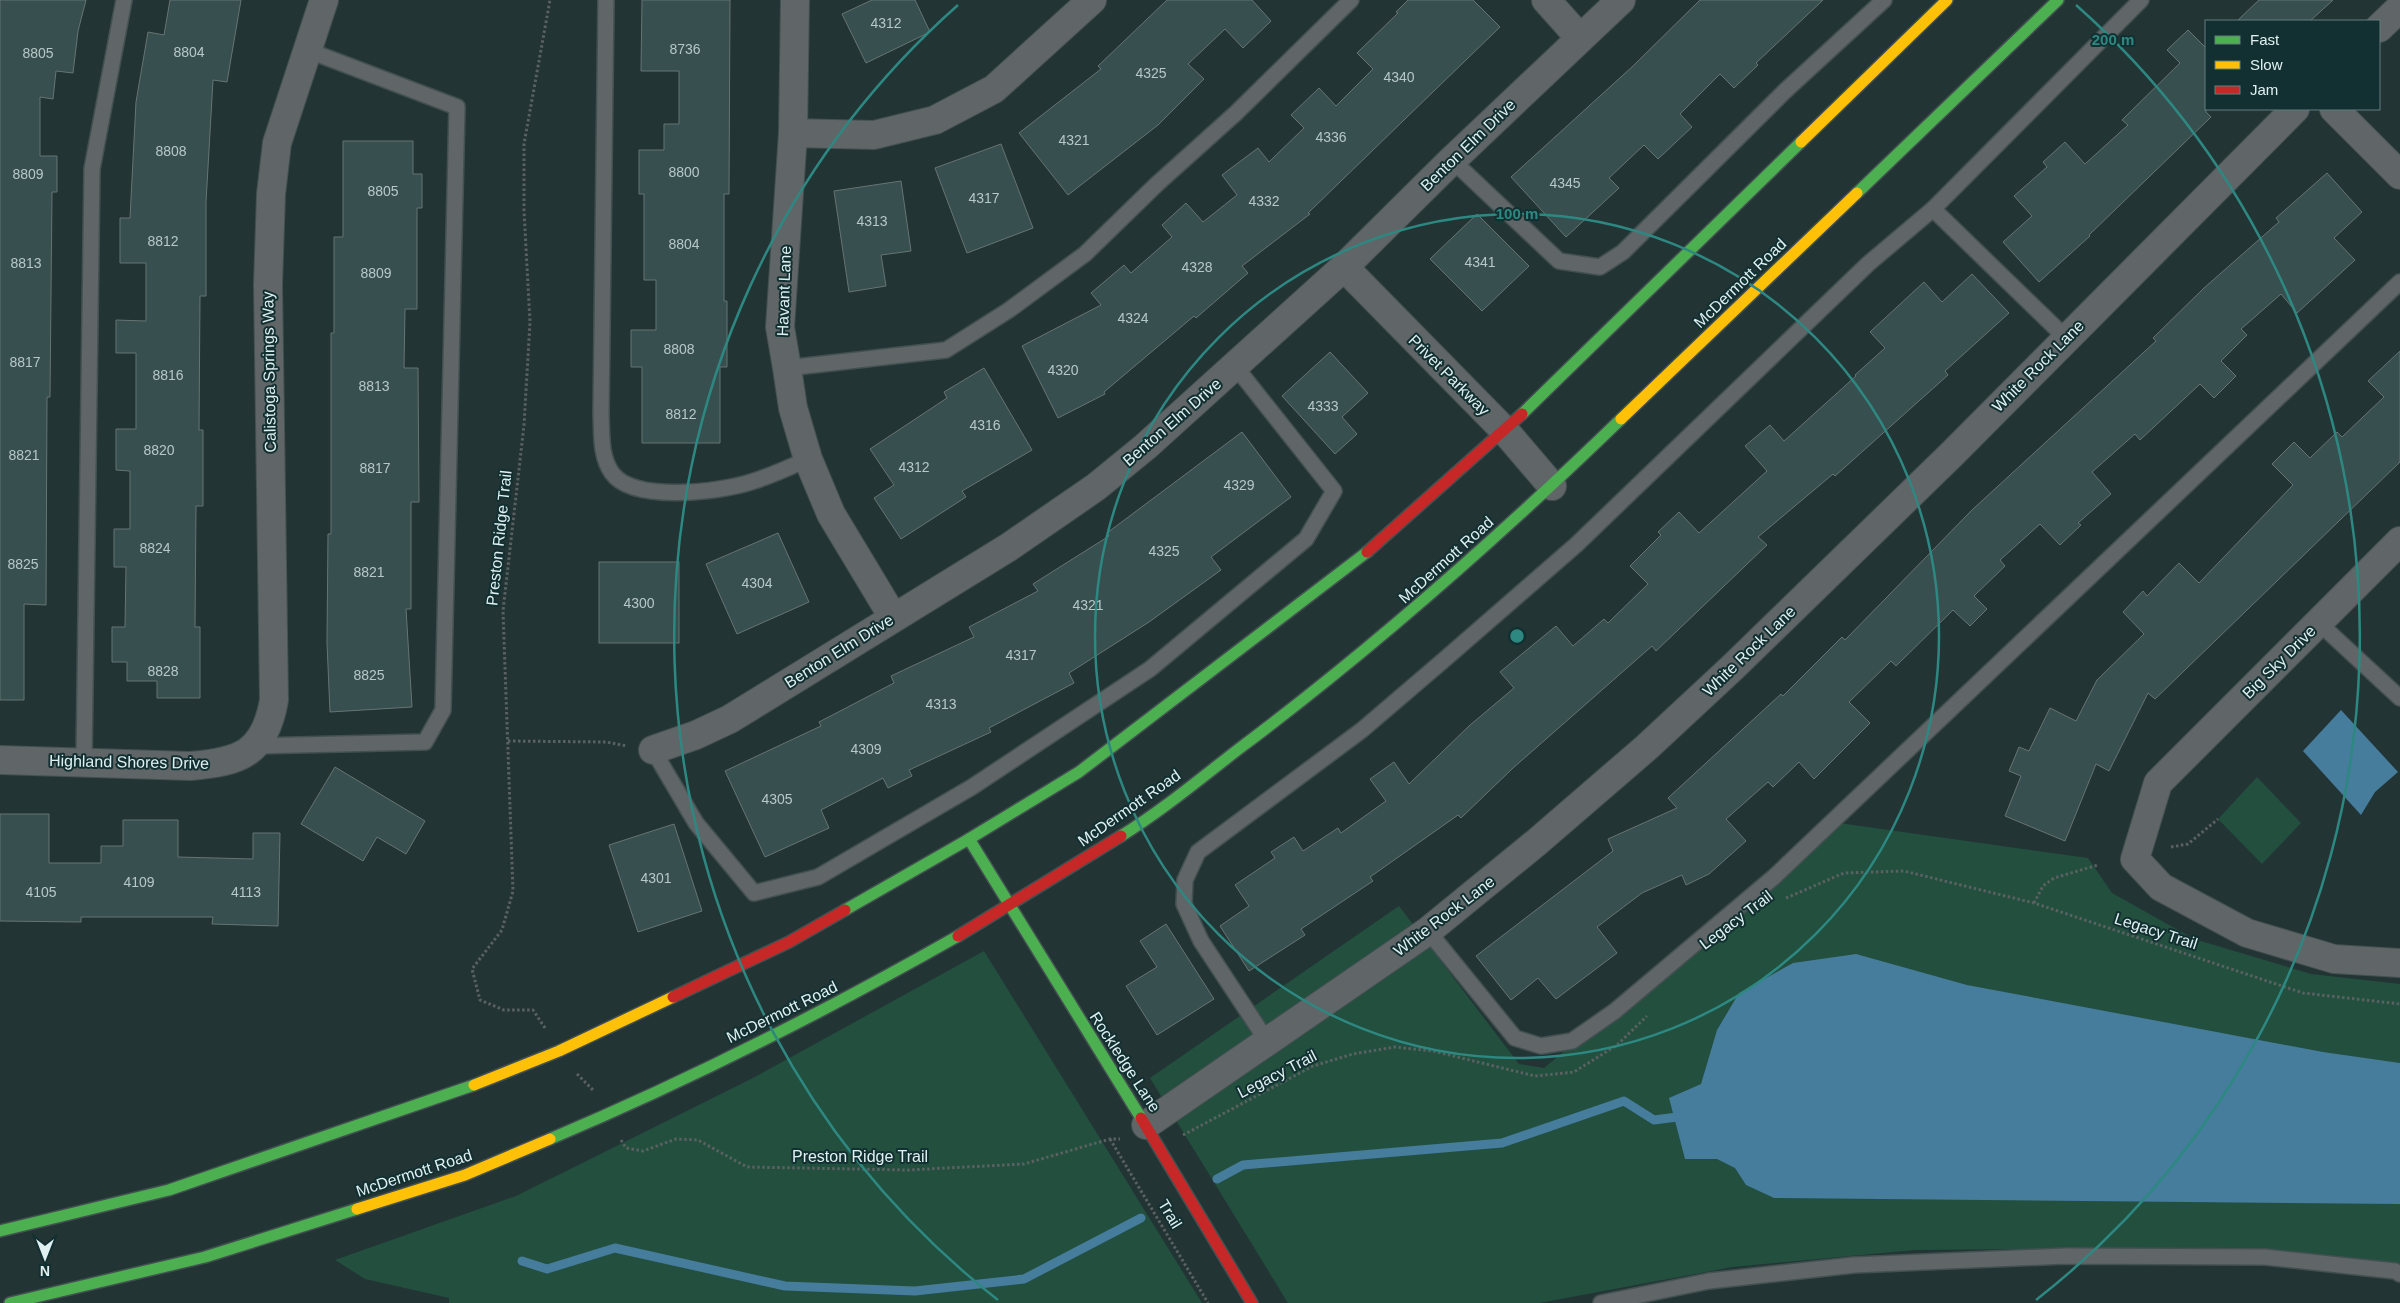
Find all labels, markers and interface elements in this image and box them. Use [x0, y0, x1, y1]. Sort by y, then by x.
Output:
house number: 4312 [870, 15, 902, 31]
legend [2205, 20, 2380, 110]
text: 200 m [2092, 31, 2134, 48]
text: Fast [2250, 31, 2280, 48]
house number: 8736 [669, 41, 701, 57]
house number: 8804 [173, 44, 205, 60]
house number: 8805 [22, 45, 54, 61]
text: Slow [2250, 56, 2283, 73]
house number: 4325 [1135, 65, 1167, 81]
house number: 4340 [1383, 69, 1415, 85]
text: Jam [2250, 81, 2278, 98]
street label: Benton Elm Drive [1417, 96, 1519, 194]
house number: 4336 [1315, 129, 1347, 145]
house number: 4321 [1058, 132, 1090, 148]
house number: 8808 [155, 143, 187, 159]
house number: 8800 [668, 164, 700, 180]
house number: 8809 [12, 166, 44, 182]
house number: 4345 [1549, 175, 1581, 191]
house number: 8805 [367, 183, 399, 199]
house number: 4317 [968, 190, 1000, 206]
house number: 4332 [1248, 193, 1280, 209]
text: 100 m [1496, 205, 1538, 222]
house number: 4313 [856, 213, 888, 229]
house number: 8812 [147, 233, 179, 249]
street label: McDermott Road [1691, 235, 1789, 331]
house number: 8804 [668, 236, 700, 252]
street label: Havant Lane [774, 245, 794, 337]
house number: 4341 [1464, 254, 1496, 270]
house number: 8813 [10, 255, 42, 271]
house number: 4328 [1181, 259, 1213, 275]
house number: 8809 [360, 265, 392, 281]
street label: Calistoga Springs Way [259, 291, 279, 453]
house number: 4324 [1117, 310, 1149, 326]
street label: White Rock Lane [1989, 317, 2087, 415]
street label: Privet Parkway [1405, 331, 1493, 419]
house number: 8808 [663, 341, 695, 357]
house number: 8817 [9, 354, 41, 370]
house number: 4320 [1047, 362, 1079, 378]
house number: 8816 [152, 367, 184, 383]
street label: Benton Elm Drive [1119, 375, 1225, 469]
house number: 8813 [358, 378, 390, 394]
house number: 4333 [1307, 398, 1339, 414]
house number: 8812 [665, 406, 697, 422]
house number: 4316 [969, 417, 1001, 433]
house number: 8820 [143, 442, 175, 458]
house number: 8821 [8, 447, 40, 463]
house number: 4312 [898, 459, 930, 475]
house number: 8817 [359, 460, 391, 476]
street label: Preston Ridge Trail [483, 469, 515, 607]
house number: 4329 [1223, 477, 1255, 493]
street label: McDermott Road [1395, 513, 1497, 607]
house number: 8824 [139, 540, 171, 556]
house number: 4325 [1148, 543, 1180, 559]
house number: 8825 [7, 556, 39, 572]
house number: 8821 [353, 564, 385, 580]
house number: 4304 [741, 575, 773, 591]
house number: 4300 [623, 595, 655, 611]
house number: 4321 [1072, 597, 1104, 613]
street label: White Rock Lane [1699, 603, 1799, 699]
street label: Benton Elm Drive [782, 611, 896, 691]
street label: Big Sky Drive [2239, 622, 2319, 702]
centre of rings [1508, 627, 1526, 645]
house number: 4317 [1005, 647, 1037, 663]
house number: 8828 [147, 663, 179, 679]
house number: 8825 [353, 667, 385, 683]
house number: 4313 [925, 696, 957, 712]
house number: 4309 [850, 741, 882, 757]
street label: Highland Shores Drive [49, 752, 209, 772]
street label: McDermott Road [1075, 766, 1183, 850]
house number: 4305 [761, 791, 793, 807]
house number: 4301 [640, 870, 672, 886]
street label: White Rock Lane [1390, 872, 1498, 959]
house number: 4109 [123, 874, 155, 890]
house number: 4105 [25, 884, 57, 900]
house number: 4113 [231, 884, 261, 900]
street label: Legacy Trail [1696, 887, 1776, 953]
street label: Legacy Trail [2112, 910, 2200, 952]
street label: McDermott Road [724, 978, 840, 1046]
street label: Rockledge Lane [1086, 1009, 1164, 1115]
street label: Legacy Trail [1235, 1047, 1319, 1101]
street label: McDermott Road [354, 1146, 474, 1200]
street label: Preston Ridge Trail [792, 1148, 928, 1165]
street label: Trail [1155, 1197, 1185, 1231]
north arrow [20, 1233, 70, 1283]
text: N [40, 1263, 50, 1279]

